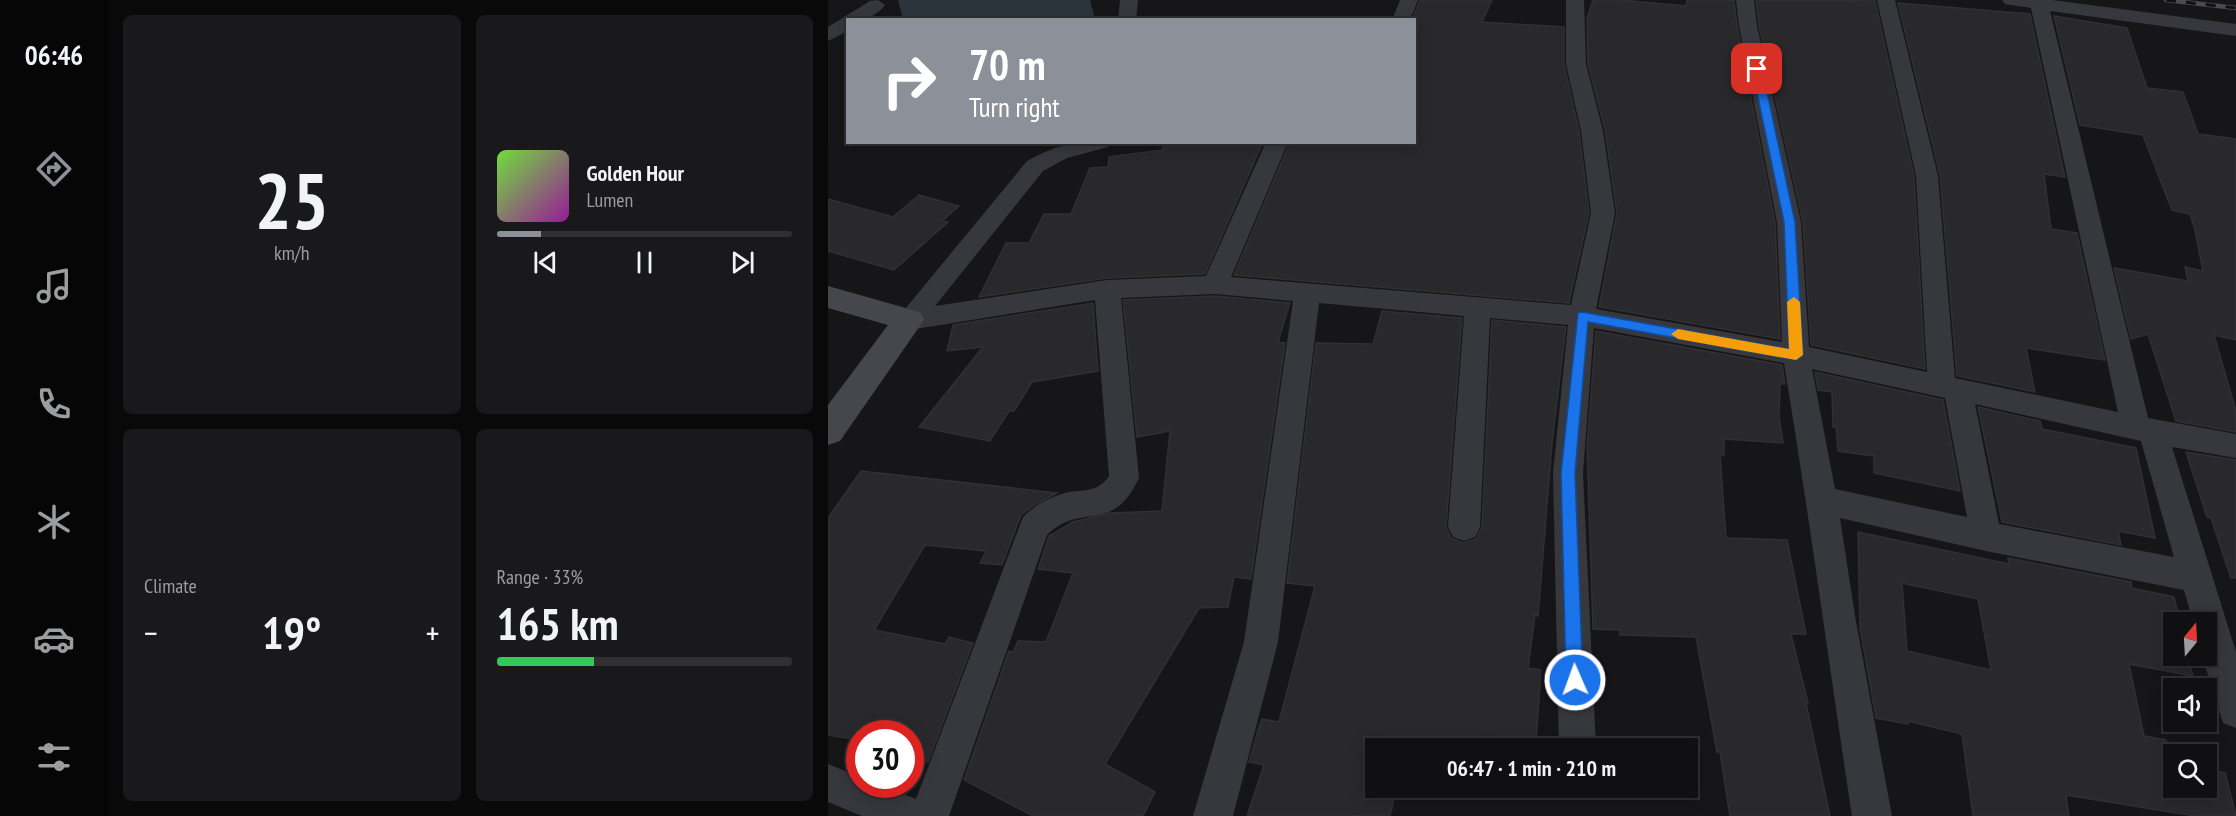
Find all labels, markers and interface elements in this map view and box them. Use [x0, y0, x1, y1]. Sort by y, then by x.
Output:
text: 70 m [969, 37, 1046, 92]
text: 06:46 [25, 38, 83, 72]
icon: right [870, 42, 948, 120]
pin [1731, 43, 1782, 94]
icon: arrive [1740, 52, 1773, 85]
text: Turn right [969, 90, 1060, 124]
icon: directions [33, 148, 75, 190]
text: 25 [254, 150, 329, 251]
text: Golden Hour [587, 159, 684, 187]
text: Lumen [587, 187, 633, 213]
text: km/h [274, 240, 309, 266]
icon: previous [529, 246, 562, 279]
icon: pause [628, 246, 661, 279]
icon: next [726, 246, 759, 279]
icon: music [33, 265, 75, 307]
icon: phone [33, 383, 75, 425]
icon: climate [33, 501, 75, 543]
text: Range · 33% [497, 564, 583, 590]
text: Climate [144, 573, 197, 599]
text: 165 km [497, 594, 619, 652]
text: 19° [262, 603, 321, 661]
text: − [144, 611, 158, 654]
text: + [426, 611, 440, 654]
north arrow [2163, 612, 2217, 666]
map controls [2163, 612, 2217, 798]
icon: car [33, 618, 75, 660]
position arrow [1543, 648, 1607, 712]
button: sound [2163, 678, 2217, 732]
speed limit sign: 30 [846, 720, 924, 798]
icon: filters [33, 736, 75, 778]
button: search [2163, 744, 2217, 798]
text: 06:47 · 1 min · 210 m [1447, 754, 1616, 782]

